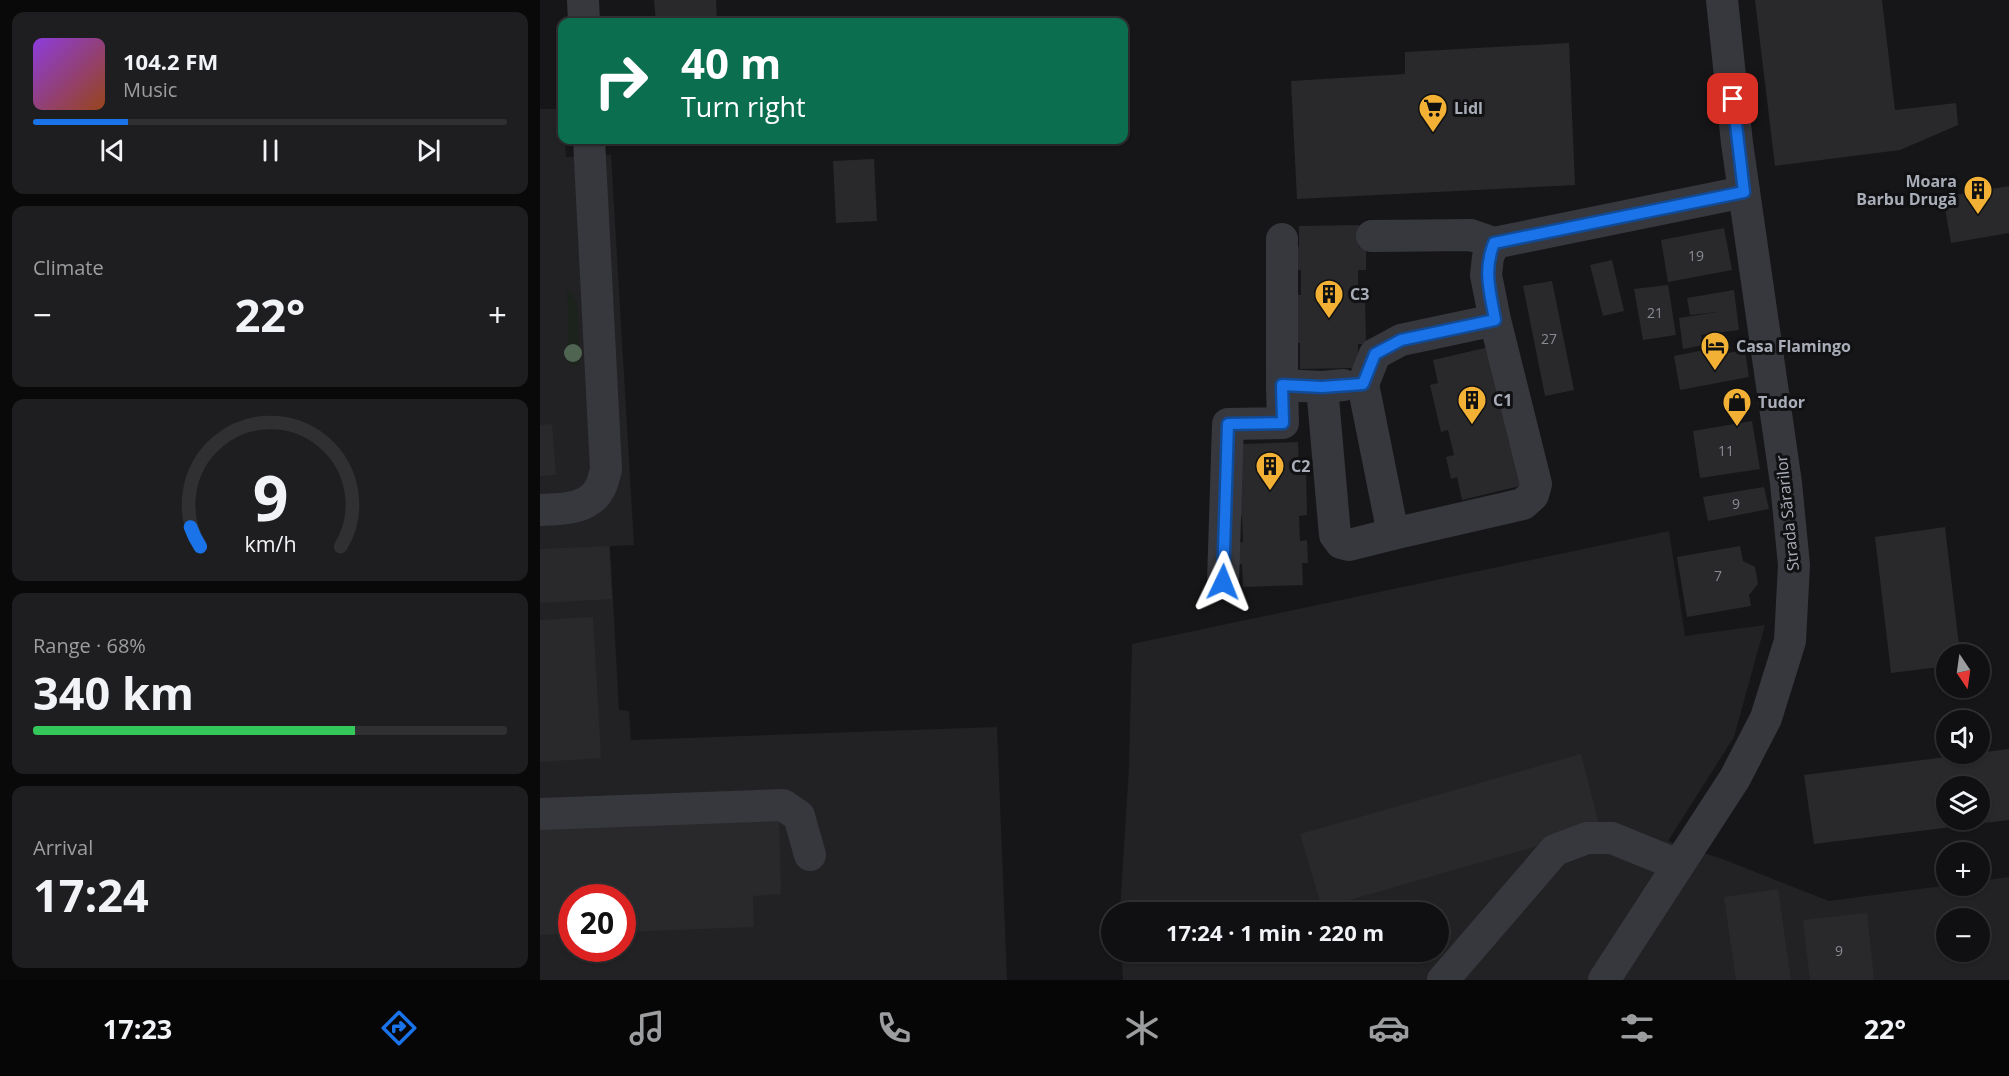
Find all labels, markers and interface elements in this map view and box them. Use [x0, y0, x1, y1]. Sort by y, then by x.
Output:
text: 40 m [681, 34, 781, 91]
icon: right [582, 42, 660, 120]
text: 104.2 FM [123, 46, 218, 76]
pin [1707, 73, 1758, 124]
text: Music [123, 76, 177, 103]
icon: arrive [1716, 82, 1749, 115]
text: Turn right [681, 88, 806, 125]
supermarket icon: Lidl [1417, 92, 1449, 134]
place label: Lidl [1454, 97, 1483, 119]
icon: previous [96, 134, 129, 167]
icon: pause [254, 134, 287, 167]
icon: next [412, 134, 445, 167]
place label: Moara Barbu Drugă [1856, 170, 1957, 210]
building icon: Moara Barbu Drugă [1962, 174, 1994, 216]
house number: 19 [1688, 246, 1704, 265]
text: Climate [33, 254, 104, 281]
building icon: C3 [1313, 278, 1345, 320]
place label: C3 [1350, 283, 1369, 305]
text: 22° [235, 284, 305, 345]
text: − [33, 292, 52, 337]
text: + [488, 292, 507, 337]
house number: 21 [1647, 303, 1663, 322]
house number: 27 [1541, 329, 1557, 348]
hotel icon: Casa Flamingo [1699, 330, 1731, 372]
place label: Casa Flamingo [1736, 335, 1851, 357]
building icon: C1 [1456, 384, 1488, 426]
shop icon: Tudor [1721, 386, 1753, 428]
place label: C1 [1493, 389, 1512, 411]
place label: Tudor [1758, 391, 1805, 413]
house number: 11 [1718, 441, 1734, 460]
building icon: C2 [1254, 450, 1286, 492]
street label: Strada Sărarilor [1770, 453, 1804, 572]
text: 9 [252, 454, 288, 539]
place label: C2 [1291, 455, 1310, 477]
house number: 9 [1732, 494, 1740, 513]
text: km/h [244, 529, 296, 558]
position arrow [1191, 550, 1255, 614]
house number: 7 [1714, 566, 1722, 585]
text: Range · 68% [33, 632, 146, 659]
north arrow [1936, 644, 1990, 698]
map controls [1936, 644, 1990, 962]
text: 340 km [33, 662, 194, 723]
button: sound [1936, 710, 1990, 764]
button: layers [1936, 776, 1990, 830]
text: Arrival [33, 834, 93, 861]
button: + [1936, 842, 1990, 896]
text: 17:24 [33, 864, 149, 925]
speed limit sign: 20 [558, 884, 636, 962]
button: − [1936, 908, 1990, 962]
text: 17:24 · 1 min · 220 m [1166, 917, 1384, 947]
house number: 9 [1835, 941, 1843, 960]
icon: directions [378, 1007, 420, 1049]
icon: music [626, 1007, 668, 1049]
icon: phone [873, 1007, 915, 1049]
icon: climate [1121, 1007, 1163, 1049]
icon: car [1368, 1007, 1410, 1049]
icon: filters [1616, 1007, 1658, 1049]
text: 17:23 [103, 1010, 172, 1047]
text: 22° [1864, 1010, 1906, 1047]

